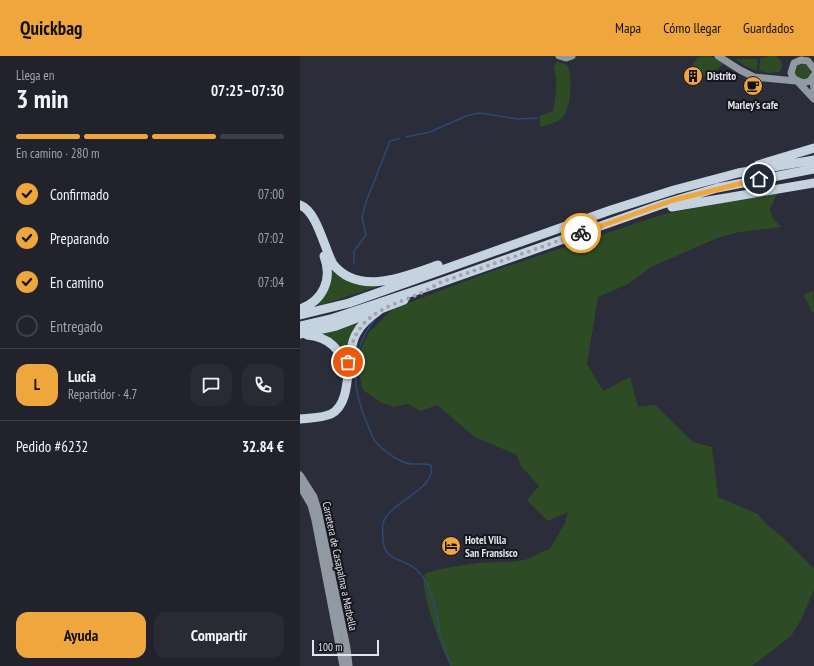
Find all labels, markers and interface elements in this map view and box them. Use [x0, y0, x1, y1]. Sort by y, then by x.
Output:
text: Quickbag [20, 16, 82, 40]
text: Mapa [615, 19, 641, 37]
text: Cómo llegar [663, 19, 721, 37]
text: Guardados [743, 19, 794, 37]
building icon: Distrito [682, 65, 704, 87]
text: Llega en [16, 67, 54, 84]
place label: Distrito [707, 69, 736, 83]
cafe icon: Marley's cafe [742, 75, 764, 97]
text: 07:25–07:30 [211, 81, 284, 100]
text: 3 min [16, 82, 69, 115]
place label: Marley's cafe [728, 98, 779, 112]
text: En camino · 280 m [16, 145, 100, 162]
pin [742, 162, 776, 196]
icon: home [748, 168, 770, 190]
icon: check [16, 183, 38, 205]
text: Confirmado [50, 185, 109, 204]
text: 07:00 [258, 186, 284, 203]
courier [561, 213, 601, 253]
icon: bike [570, 222, 592, 244]
icon: check [16, 227, 38, 249]
text: Preparando [50, 229, 109, 248]
text: 07:02 [258, 230, 284, 247]
icon: check [16, 271, 38, 293]
text: En camino [50, 273, 104, 292]
text: 07:04 [258, 274, 284, 291]
text: Entregado [50, 317, 103, 336]
pin [331, 345, 365, 379]
icon: bag [337, 351, 359, 373]
button: chat [190, 364, 232, 406]
button: phone [242, 364, 284, 406]
text: Lucía [68, 367, 96, 386]
text: L [34, 375, 40, 394]
text: Repartidor · 4.7 [68, 386, 137, 403]
text: Pedido #6232 [16, 437, 88, 456]
text: 32.84 € [242, 437, 284, 456]
street label: Carretera de Casapalma a Marbella [319, 500, 361, 632]
place label: Hotel Villa San Fransisco [465, 533, 518, 560]
hotel icon: Hotel Villa San Fransisco [440, 535, 462, 557]
button: Ayuda [16, 612, 146, 658]
button: Compartir [154, 612, 284, 658]
scale bar [312, 638, 379, 657]
text: 100 m [318, 640, 342, 654]

